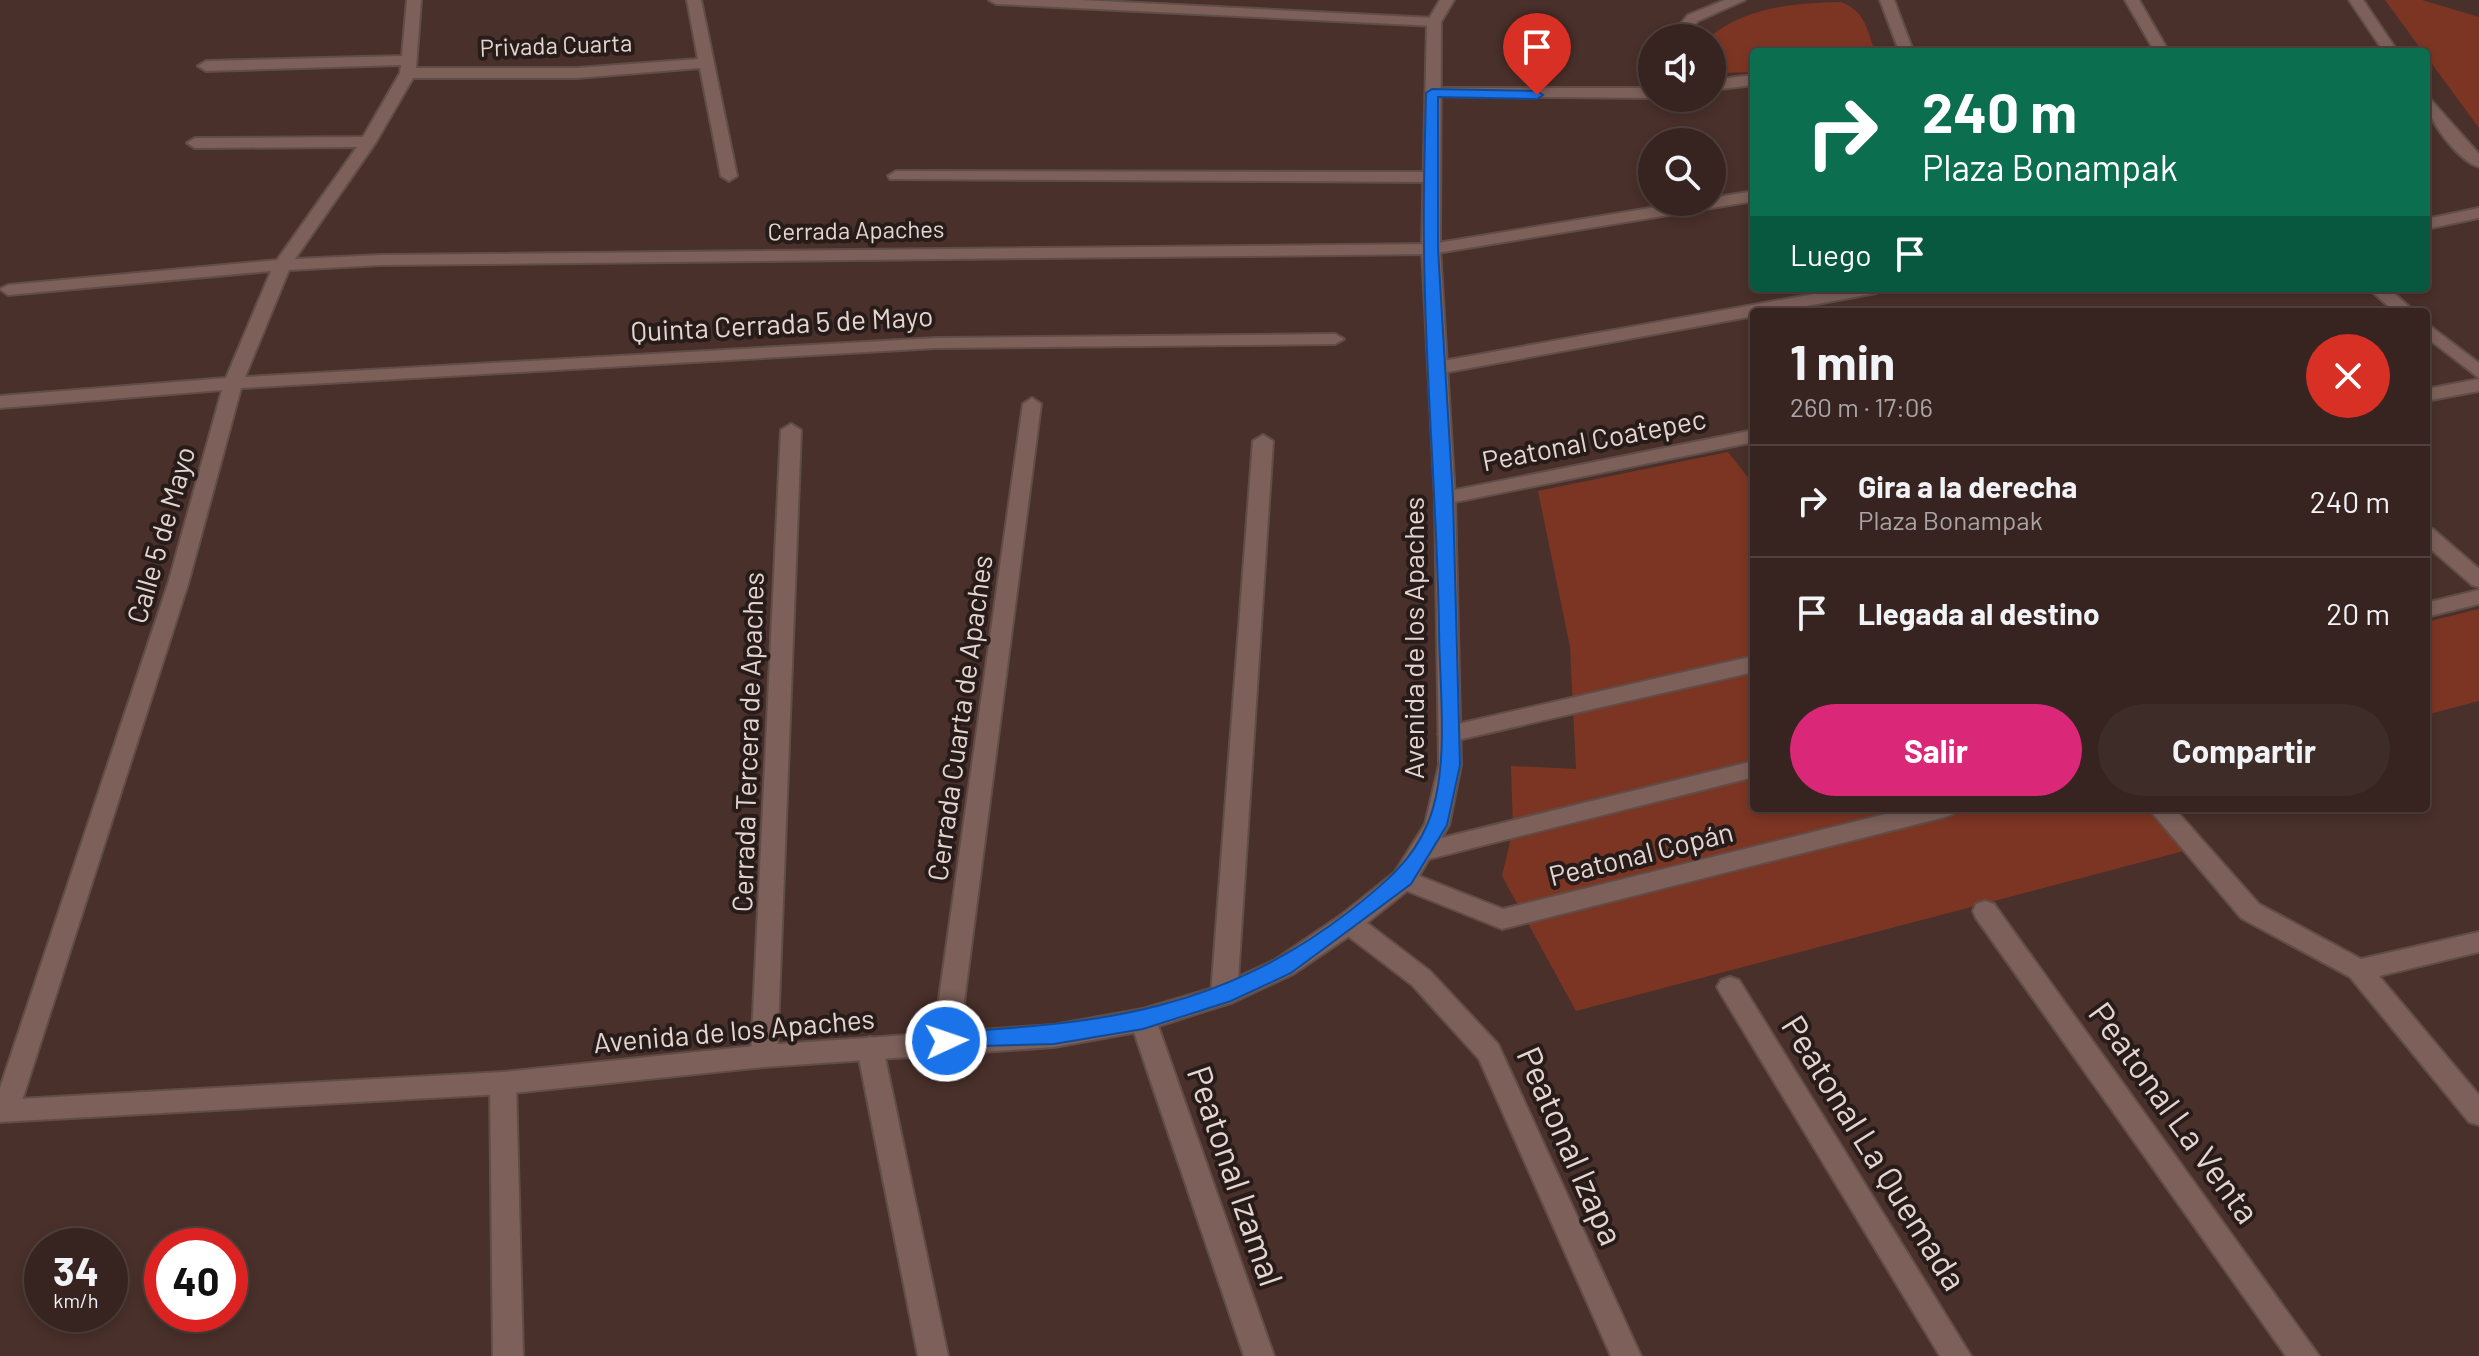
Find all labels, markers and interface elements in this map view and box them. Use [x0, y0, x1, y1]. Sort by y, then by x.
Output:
pin [1503, 13, 1571, 95]
map controls [1638, 24, 1726, 216]
button: sound [1638, 24, 1726, 112]
icon: arrive [1515, 25, 1559, 69]
street label: Privada Cuarta [479, 27, 633, 62]
text: 240 m [1922, 77, 2077, 144]
icon: right [1790, 80, 1894, 184]
button: search [1638, 128, 1726, 216]
text: Plaza Bonampak [1922, 145, 2178, 188]
street label: Cerrada Apaches [767, 213, 945, 246]
icon: arrive [1888, 232, 1932, 276]
text: Luego [1790, 236, 1872, 272]
street label: Quinta Cerrada 5 de Mayo [630, 298, 934, 348]
text: 1 min [1790, 332, 1895, 390]
button: close [2306, 334, 2390, 418]
text: 260 m · 17:06 [1790, 391, 1933, 422]
street label: Peatonal Coatepec [1479, 401, 1709, 477]
street label: Calle 5 de Mayo [119, 442, 201, 627]
text: Gira a la derecha [1858, 468, 2077, 504]
icon: right [1790, 479, 1834, 523]
text: 240 m [2310, 483, 2390, 519]
street label: Avenida de los Apaches [1396, 497, 1430, 779]
text: Plaza Bonampak [1858, 504, 2043, 535]
street label: Cerrada Cuarta de Apaches [919, 553, 999, 883]
street label: Cerrada Tercera de Apaches [724, 571, 770, 913]
icon: arrive [1790, 591, 1834, 635]
text: Llegada al destino [1858, 595, 2100, 631]
text: 20 m [2326, 595, 2390, 631]
button: Salir [1790, 704, 2082, 796]
button: Compartir [2098, 704, 2390, 796]
street label: Peatonal Copán [1545, 814, 1736, 892]
street label: Peatonal La Venta [2081, 993, 2269, 1231]
position arrow [904, 999, 988, 1083]
street label: Avenida de los Apaches [592, 1001, 876, 1059]
street label: Peatonal La Quemada [1774, 1007, 1976, 1297]
street label: Peatonal Izapa [1509, 1040, 1633, 1251]
street label: Peatonal Izamal [1180, 1060, 1293, 1291]
speed limit sign: 40 [144, 1228, 248, 1332]
text: 34 [53, 1246, 99, 1294]
text: km/h [53, 1288, 99, 1312]

